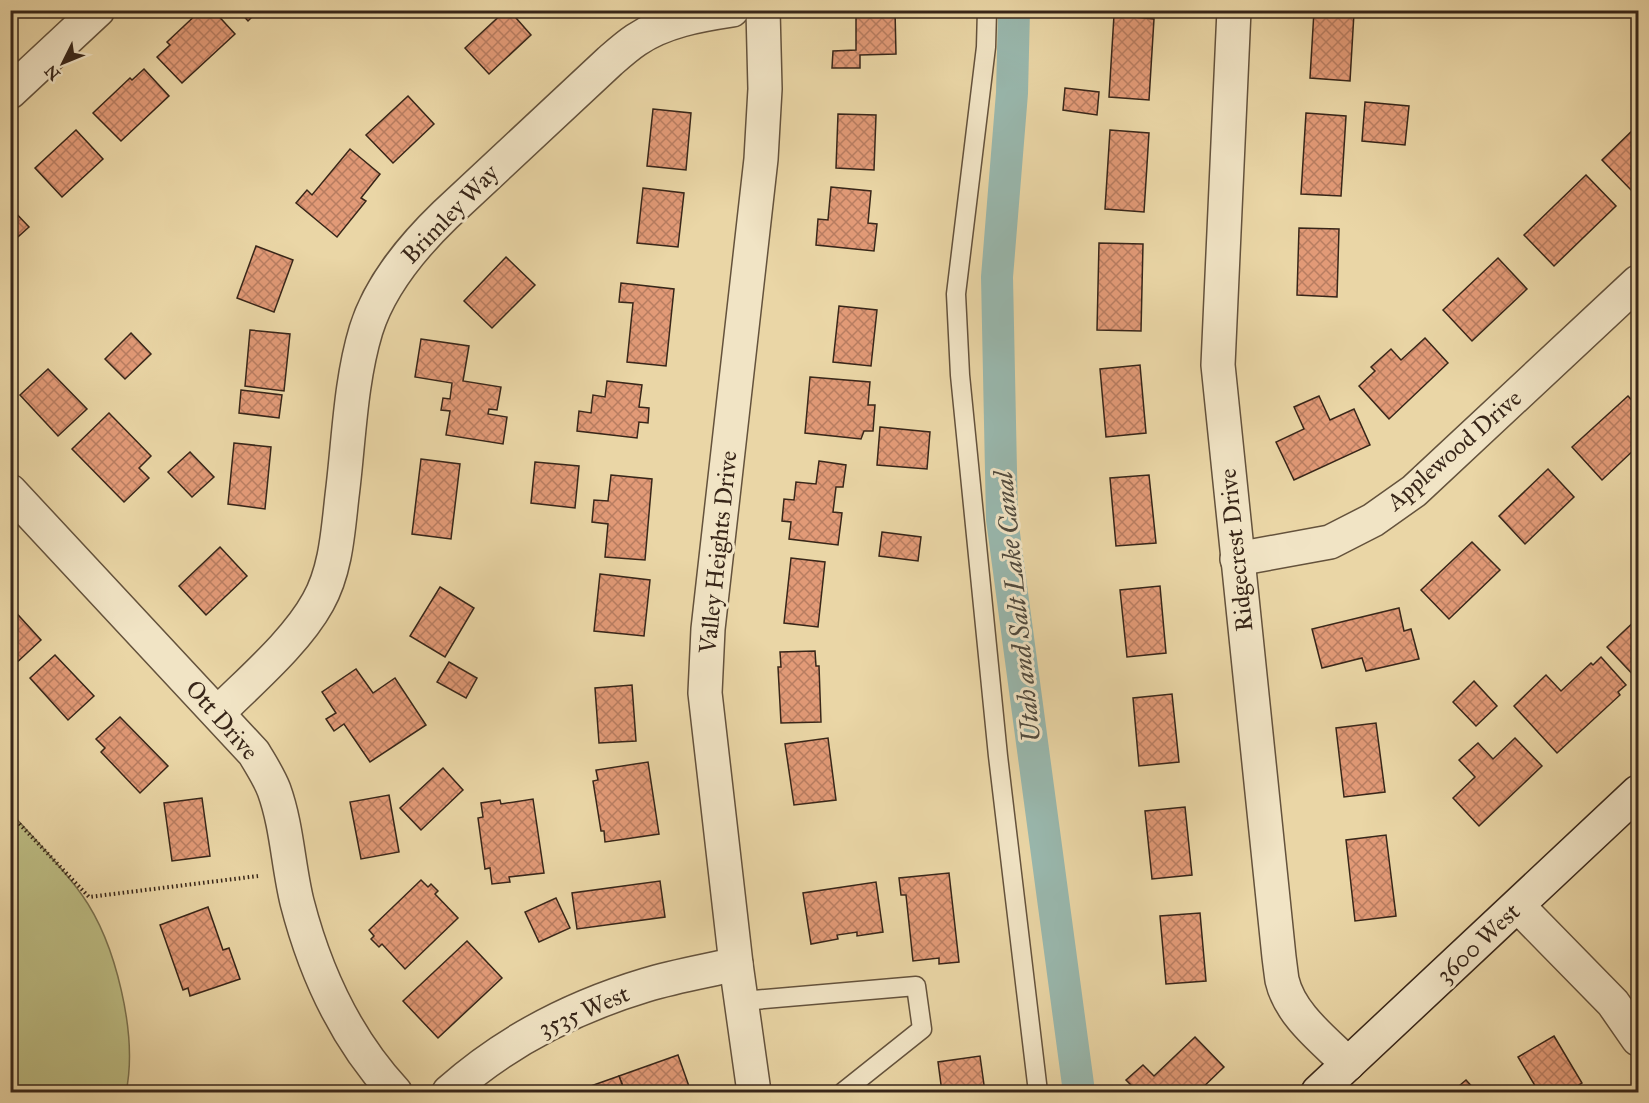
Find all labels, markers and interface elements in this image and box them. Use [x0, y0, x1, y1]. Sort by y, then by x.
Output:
north arrow [33, 33, 93, 93]
text: N [41, 61, 64, 84]
street label: Brimley Way [395, 157, 505, 270]
street label: Applewood Drive [1380, 383, 1528, 518]
street label: Valley Heights Drive [692, 449, 744, 656]
street label: Ridgecrest Drive [1213, 467, 1259, 633]
water label: Utah and Salt Lake Canal [987, 468, 1047, 744]
street label: Ott Drive [179, 674, 265, 766]
street label: 3600 West [1430, 896, 1527, 989]
street label: 3535 West [534, 978, 634, 1044]

